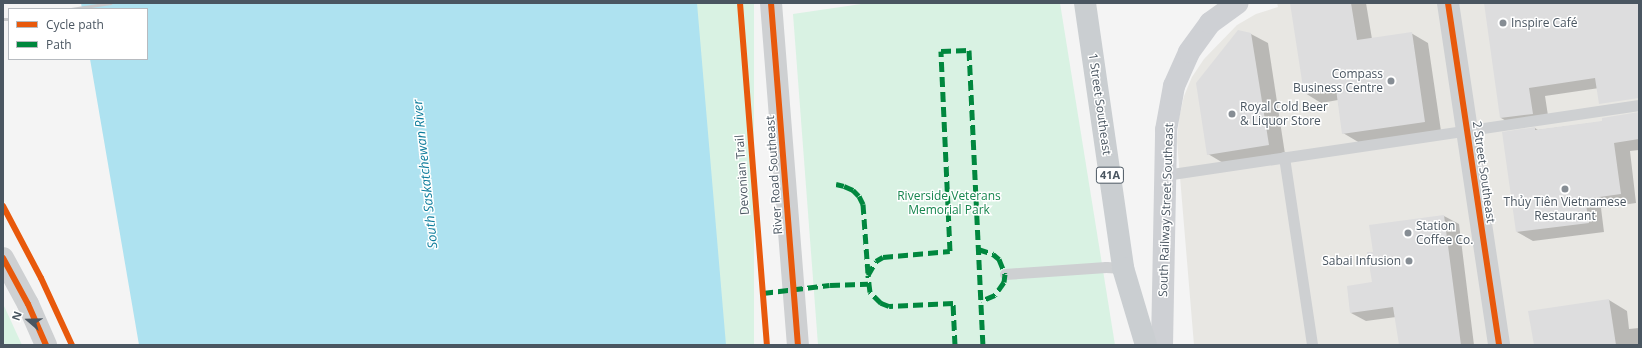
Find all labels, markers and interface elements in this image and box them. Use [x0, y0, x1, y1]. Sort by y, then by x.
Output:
legend [8, 8, 148, 60]
text: Cycle path [46, 16, 104, 33]
place label: Inspire Café [1511, 16, 1578, 30]
marker: Inspire Café [1498, 18, 1508, 28]
text: Path [46, 36, 72, 53]
street label: 1 Street Southeast [1086, 52, 1114, 156]
place label: Compass Business Centre [1293, 67, 1383, 95]
marker: Compass Business Centre [1386, 76, 1396, 86]
water label: South Saskatchewan River [409, 99, 441, 249]
place label: Royal Cold Beer & Liquor Store [1240, 100, 1328, 128]
marker: Royal Cold Beer & Liquor Store [1227, 109, 1237, 119]
street label: River Road Southeast [763, 115, 785, 235]
street label: 2 Street Southeast [1470, 120, 1498, 224]
street label: South Railway Street Southeast [1156, 123, 1176, 297]
street label: Devonian Trail [732, 134, 752, 216]
road number: 41A [1095, 166, 1125, 184]
marker: Thủy Tiên Vietnamese Restaurant [1560, 184, 1570, 194]
park label: Riverside Veterans Memorial Park [897, 189, 1001, 217]
place label: Thủy Tiên Vietnamese Restaurant [1504, 195, 1626, 223]
place label: Station Coffee Co. [1416, 219, 1473, 247]
marker: Station Coffee Co. [1403, 228, 1413, 238]
place label: Sabai Infusion [1322, 254, 1401, 268]
marker: Sabai Infusion [1404, 256, 1414, 266]
north arrow [8, 300, 48, 340]
text: N [8, 309, 25, 323]

